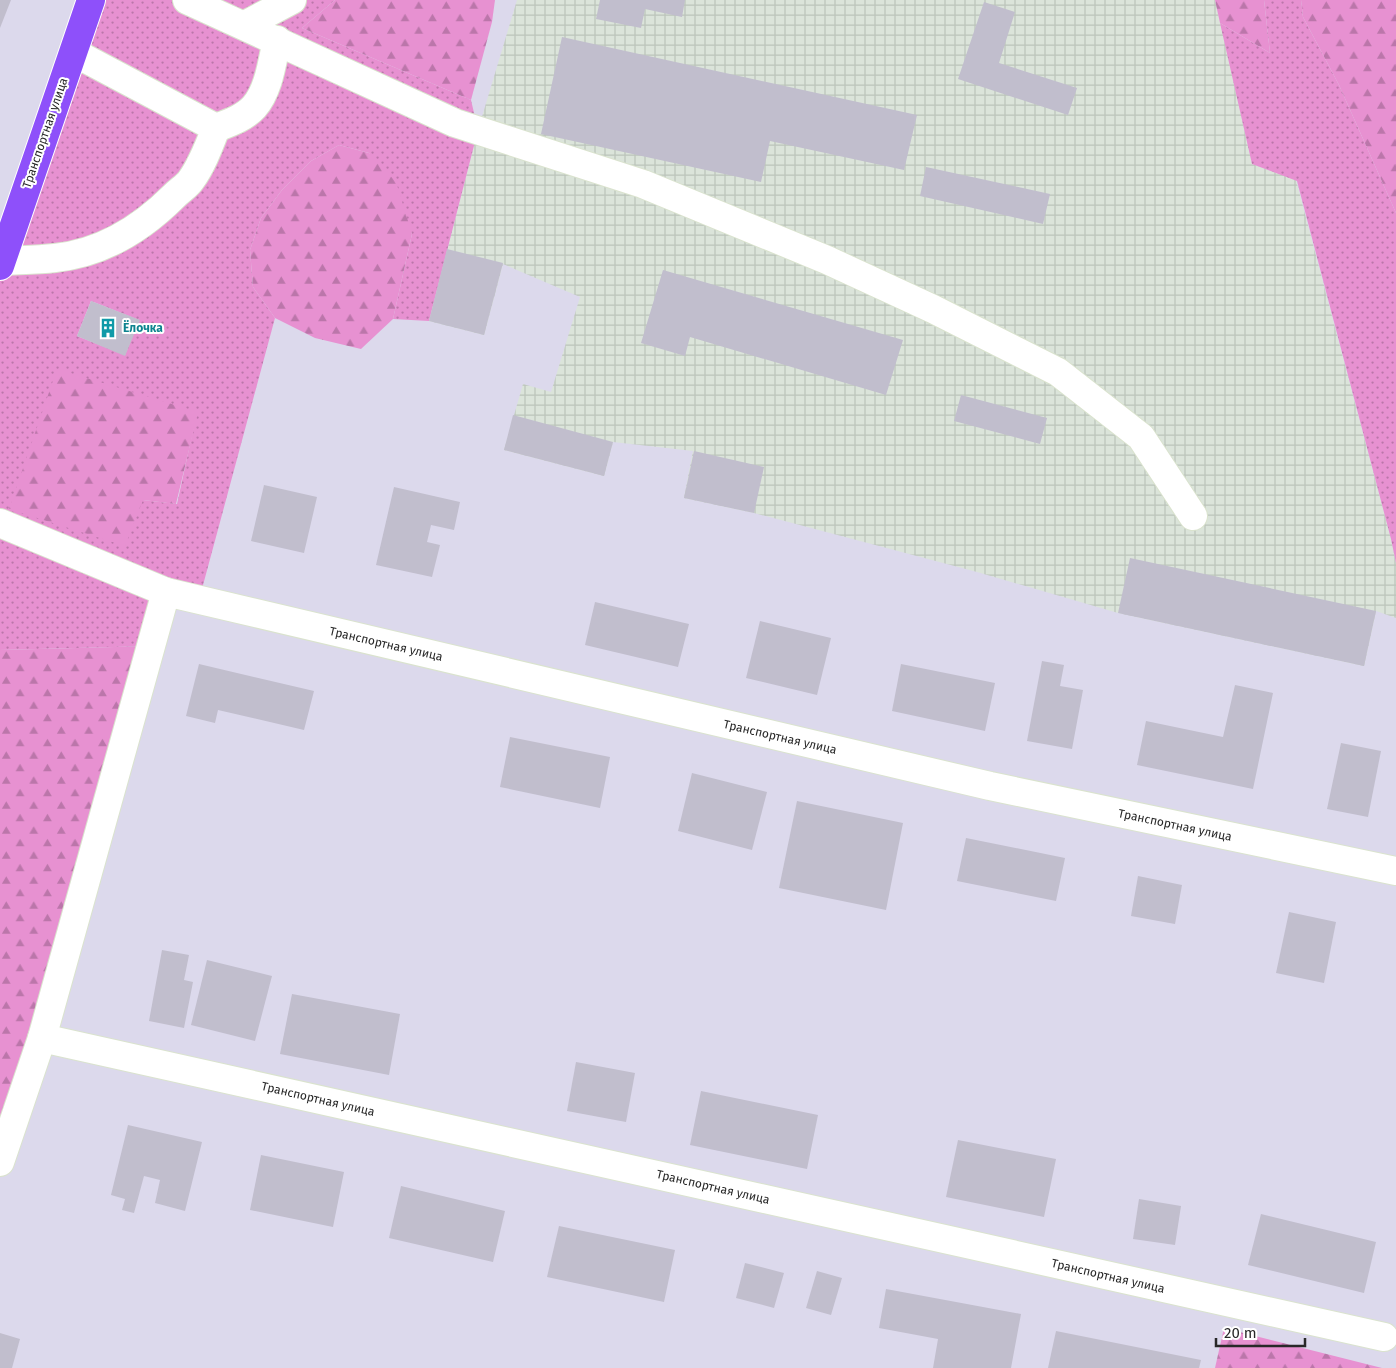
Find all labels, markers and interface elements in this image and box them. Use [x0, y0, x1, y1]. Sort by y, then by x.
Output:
street label: Транспортная улица [20, 76, 70, 190]
building icon: Ёлочка [97, 317, 119, 339]
place label: Ёлочка [123, 320, 163, 335]
street label: Транспортная улица [328, 624, 444, 664]
street label: Транспортная улица [722, 717, 838, 757]
street label: Транспортная улица [1117, 806, 1233, 844]
street label: Транспортная улица [260, 1079, 376, 1119]
street label: Транспортная улица [655, 1167, 771, 1207]
street label: Транспортная улица [1050, 1256, 1166, 1296]
scale bar [1216, 1316, 1305, 1348]
text: 20 m [1224, 1324, 1257, 1342]

